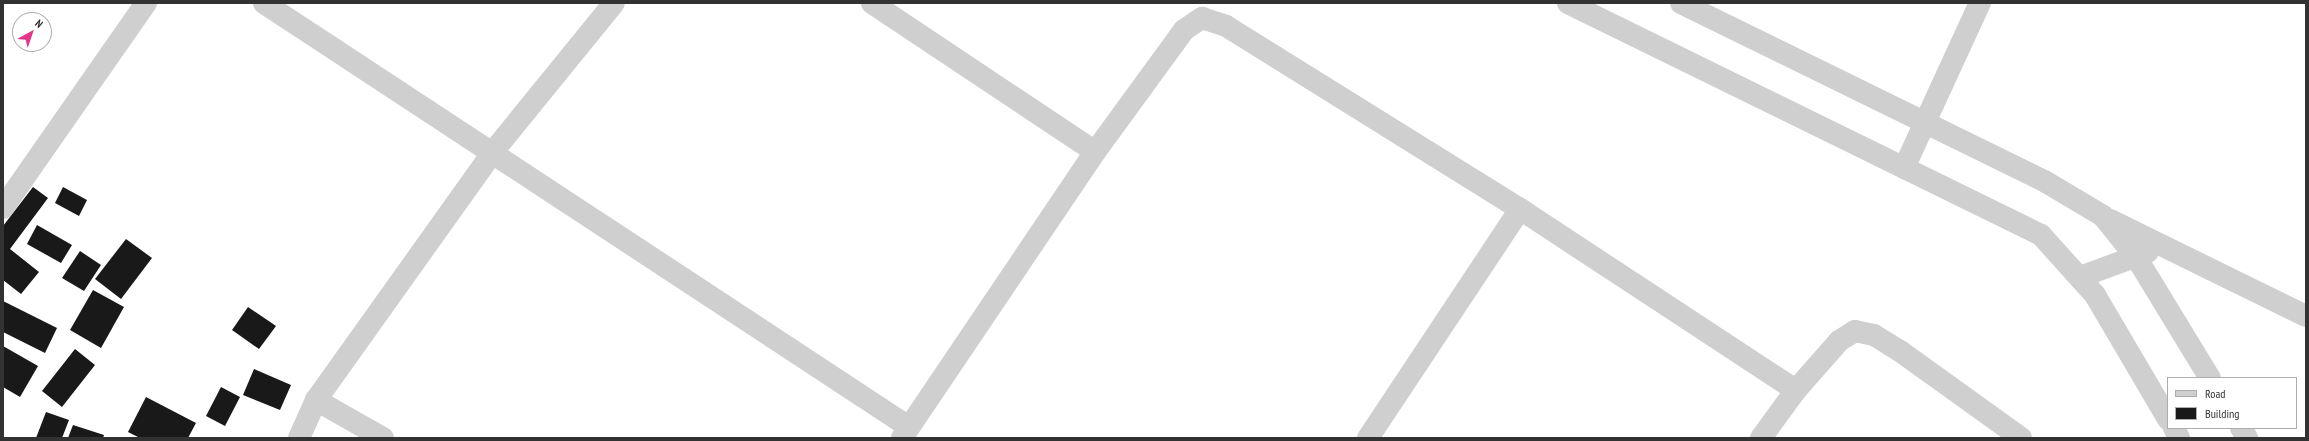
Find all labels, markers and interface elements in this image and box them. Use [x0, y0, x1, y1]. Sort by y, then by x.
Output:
north arrow [12, 12, 52, 52]
text: N [32, 16, 46, 31]
legend [2167, 377, 2297, 429]
text: Road [2205, 386, 2225, 401]
text: Building [2205, 406, 2240, 421]

